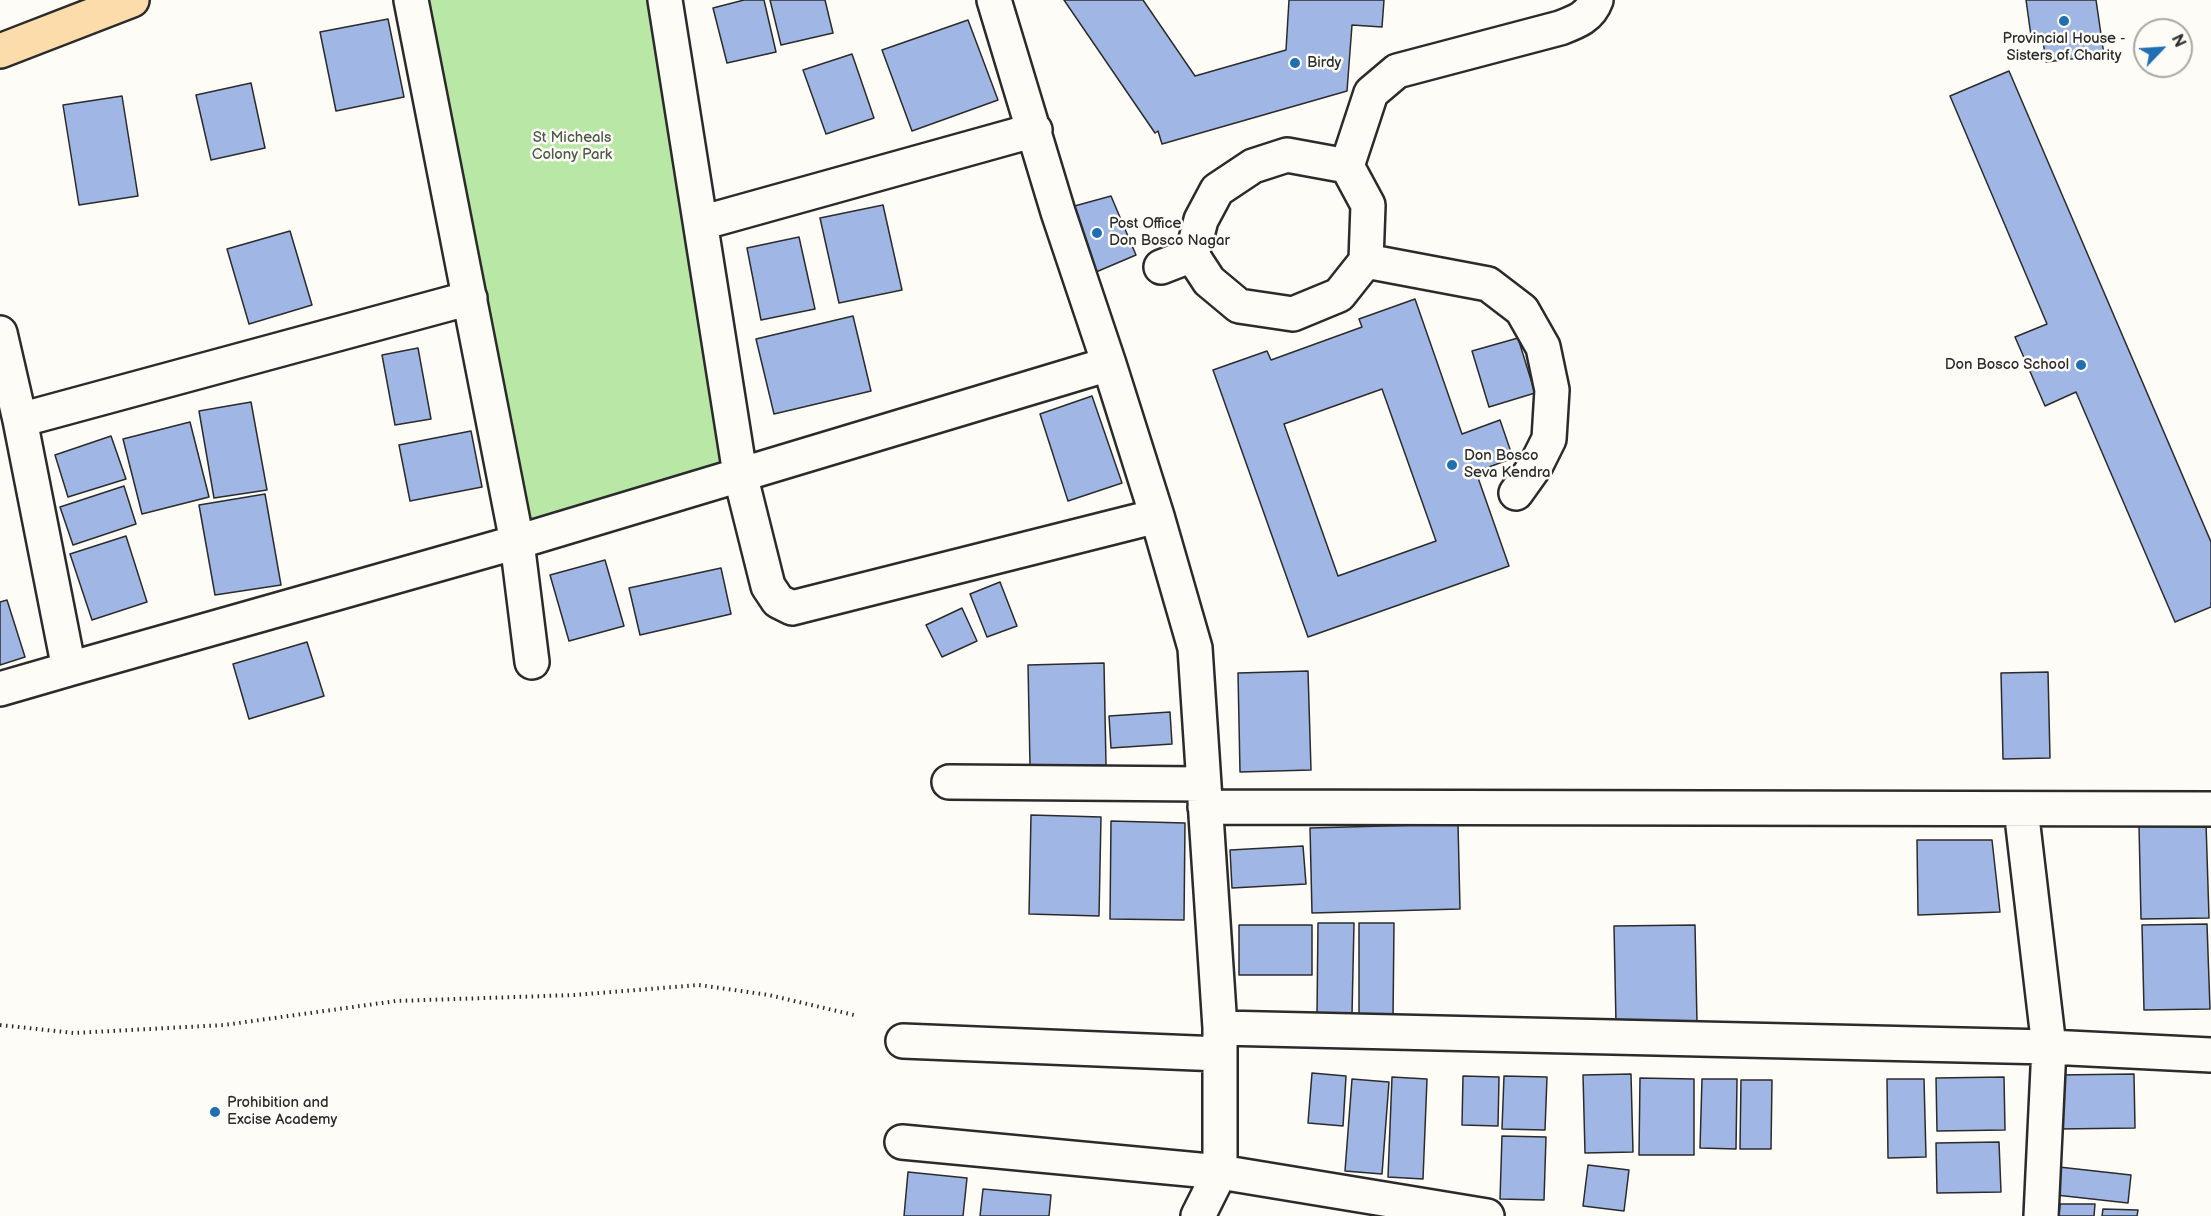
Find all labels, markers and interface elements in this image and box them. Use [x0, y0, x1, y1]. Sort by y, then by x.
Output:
marker: Provincial House - Sisters of Charity [2057, 14, 2071, 28]
north arrow [2133, 18, 2193, 78]
place label: Provincial House - Sisters of Charity [2002, 30, 2126, 65]
text: N [2167, 32, 2189, 50]
place label: Birdy [1307, 54, 1341, 72]
marker: Birdy [1288, 56, 1302, 70]
park label: St Micheals Colony Park [532, 129, 612, 164]
place label: Post Office Don Bosco Nagar [1109, 215, 1230, 250]
marker: Post Office Don Bosco Nagar [1090, 226, 1104, 240]
place label: Don Bosco School [1945, 356, 2069, 374]
marker: Don Bosco School [2074, 358, 2088, 372]
place label: Don Bosco Seva Kendra [1464, 447, 1551, 482]
marker: Don Bosco Seva Kendra [1445, 458, 1459, 472]
place label: Prohibition and Excise Academy [227, 1094, 337, 1129]
marker: Prohibition and Excise Academy [208, 1105, 222, 1119]

